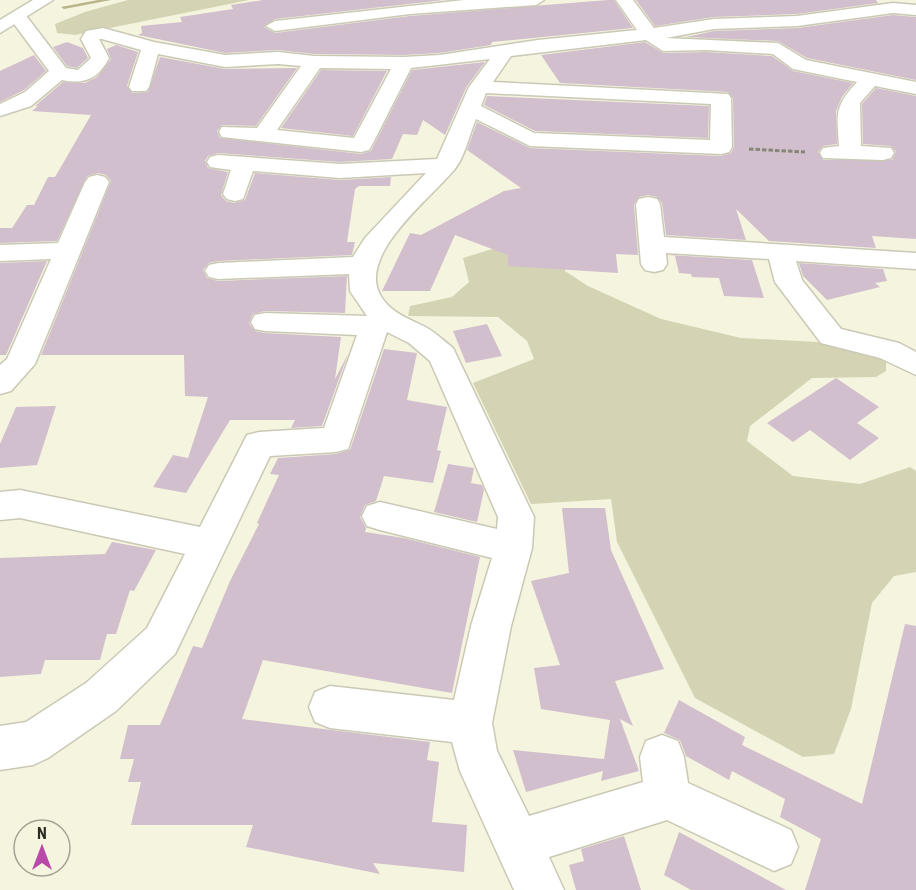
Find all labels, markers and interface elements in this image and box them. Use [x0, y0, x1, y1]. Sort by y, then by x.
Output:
north arrow [12, 818, 72, 878]
text: N [37, 824, 47, 843]

